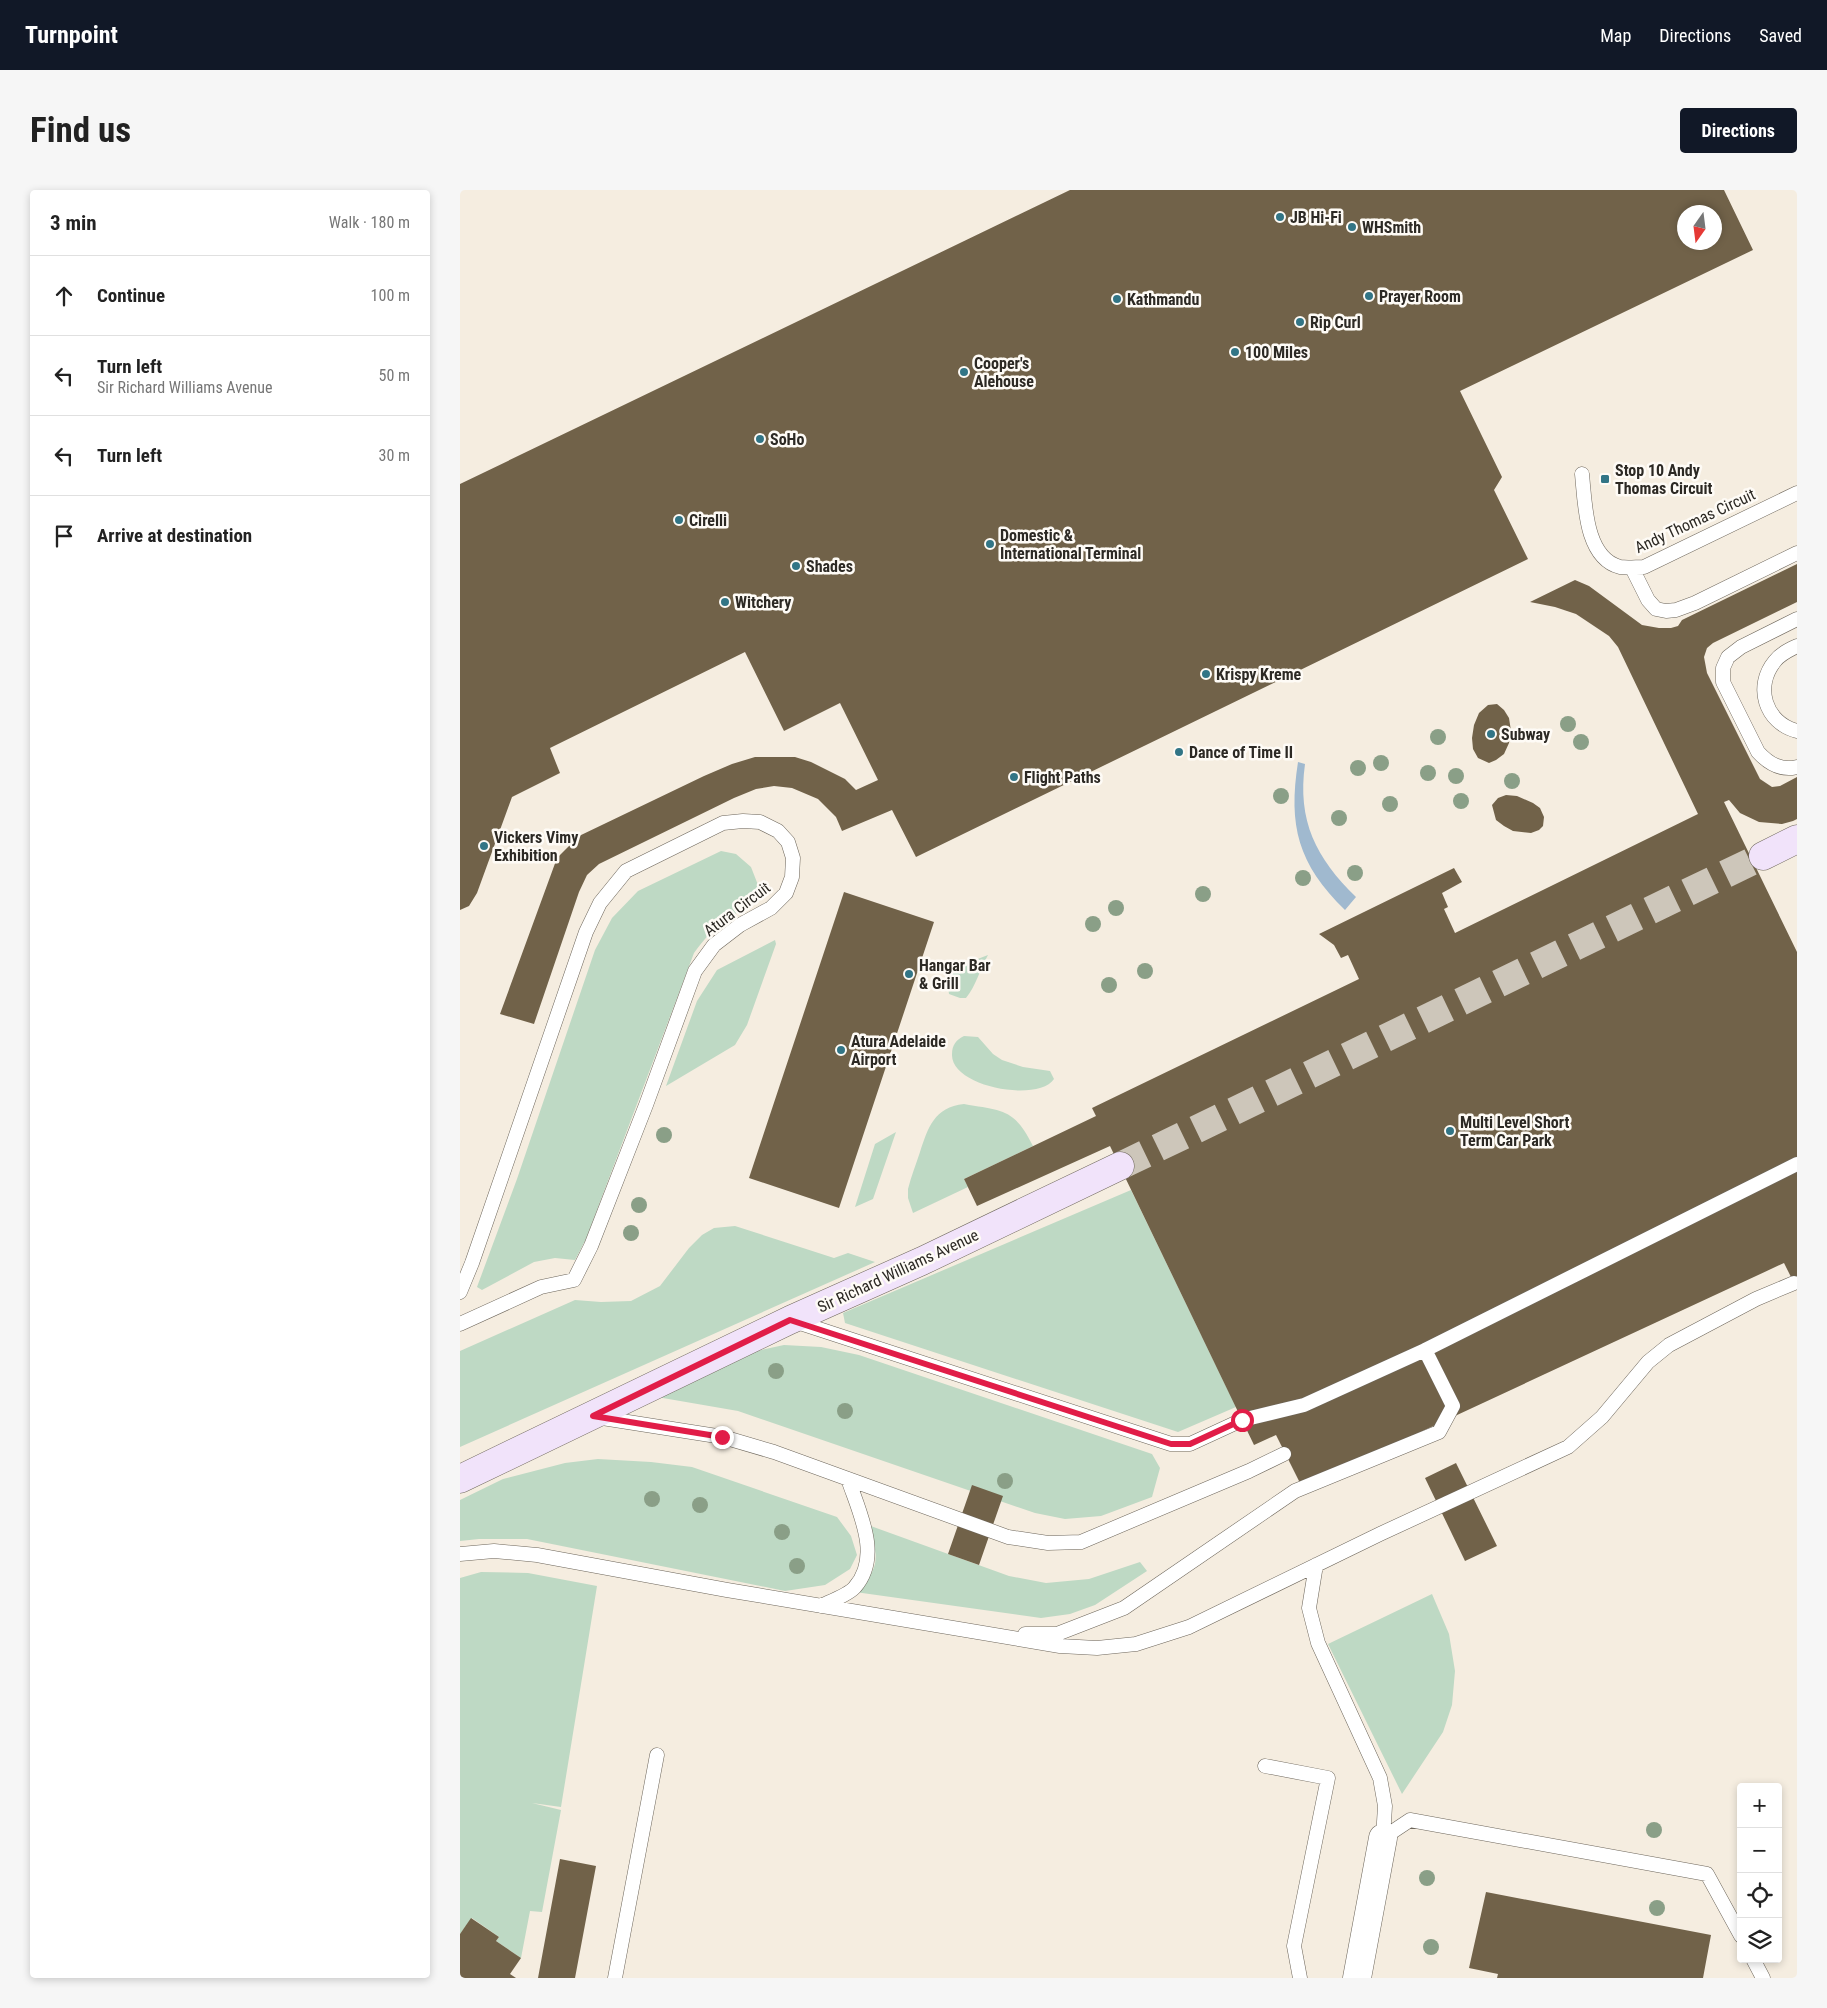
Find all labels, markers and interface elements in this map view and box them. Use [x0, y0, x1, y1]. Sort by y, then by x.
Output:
text: Turnpoint [25, 21, 118, 49]
text: Map [1600, 25, 1631, 46]
text: Directions [1659, 25, 1731, 46]
text: Saved [1759, 25, 1802, 46]
button: Directions [1680, 108, 1797, 153]
text: Find us [30, 110, 131, 151]
north arrow [1677, 205, 1722, 250]
place label: JB Hi-Fi [1290, 208, 1342, 227]
text: 3 min [50, 211, 97, 235]
marker: JB Hi-Fi [1274, 211, 1286, 223]
text: Walk · 180 m [329, 213, 410, 232]
place label: WHSmith [1362, 218, 1421, 237]
marker: WHSmith [1346, 221, 1358, 233]
icon: ahead [50, 282, 78, 310]
text: Continue [97, 284, 165, 307]
text: 100 m [371, 286, 410, 305]
place label: Prayer Room [1379, 287, 1461, 306]
place label: Kathmandu [1127, 290, 1199, 309]
marker: Prayer Room [1363, 290, 1375, 302]
marker: Kathmandu [1111, 293, 1123, 305]
place label: Rip Curl [1310, 313, 1361, 332]
marker: Rip Curl [1294, 316, 1306, 328]
place label: 100 Miles [1245, 343, 1308, 362]
marker: 100 Miles [1229, 346, 1241, 358]
place label: Cooper's Alehouse [974, 354, 1034, 391]
text: Turn left [97, 355, 162, 378]
icon: left [50, 362, 78, 390]
text: 50 m [378, 366, 410, 385]
marker: Cooper's Alehouse [958, 366, 970, 378]
text: Sir Richard Williams Avenue [97, 378, 272, 397]
place label: SoHo [770, 430, 804, 449]
marker: SoHo [754, 433, 766, 445]
icon: left [50, 442, 78, 470]
text: Turn left [97, 444, 162, 467]
text: 30 m [378, 446, 410, 465]
place label: Stop 10 Andy Thomas Circuit [1615, 461, 1712, 498]
marker: Stop 10 Andy Thomas Circuit [1599, 473, 1611, 485]
street label: Andy Thomas Circuit [1632, 485, 1758, 557]
place label: Cirelli [689, 511, 727, 530]
marker: Cirelli [673, 514, 685, 526]
icon: arrive [50, 522, 78, 550]
text: Arrive at destination [97, 524, 252, 547]
place label: Domestic & International Terminal [1000, 526, 1141, 563]
marker: Domestic & International Terminal [984, 538, 996, 550]
place label: Shades [806, 557, 853, 576]
marker: Shades [790, 560, 802, 572]
place label: Witchery [735, 593, 791, 612]
marker: Witchery [719, 596, 731, 608]
place label: Krispy Kreme [1216, 665, 1302, 684]
marker: Krispy Kreme [1200, 668, 1212, 680]
place label: Subway [1501, 725, 1550, 744]
marker: Subway [1485, 728, 1497, 740]
place label: Dance of Time II [1189, 743, 1293, 762]
marker: Dance of Time II [1173, 746, 1185, 758]
place label: Flight Paths [1024, 768, 1101, 787]
marker: Flight Paths [1008, 771, 1020, 783]
place label: Vickers Vimy Exhibition [494, 828, 578, 865]
marker: Vickers Vimy Exhibition [478, 840, 490, 852]
street label: Atura Circuit [700, 878, 774, 940]
place label: Hangar Bar & Grill [919, 956, 991, 993]
marker: Hangar Bar & Grill [903, 968, 915, 980]
place label: Atura Adelaide Airport [851, 1032, 946, 1069]
marker: Atura Adelaide Airport [835, 1044, 847, 1056]
place label: Multi Level Short Term Car Park [1460, 1113, 1569, 1150]
marker: Multi Level Short Term Car Park [1444, 1125, 1456, 1137]
street label: Sir Richard Williams Avenue [814, 1225, 982, 1317]
route start [1231, 1409, 1254, 1432]
route end [711, 1426, 734, 1449]
map controls [1737, 1783, 1782, 1963]
button: + [1737, 1783, 1782, 1828]
button: − [1737, 1828, 1782, 1873]
button: locate [1737, 1873, 1782, 1918]
button: layers [1737, 1918, 1782, 1963]

